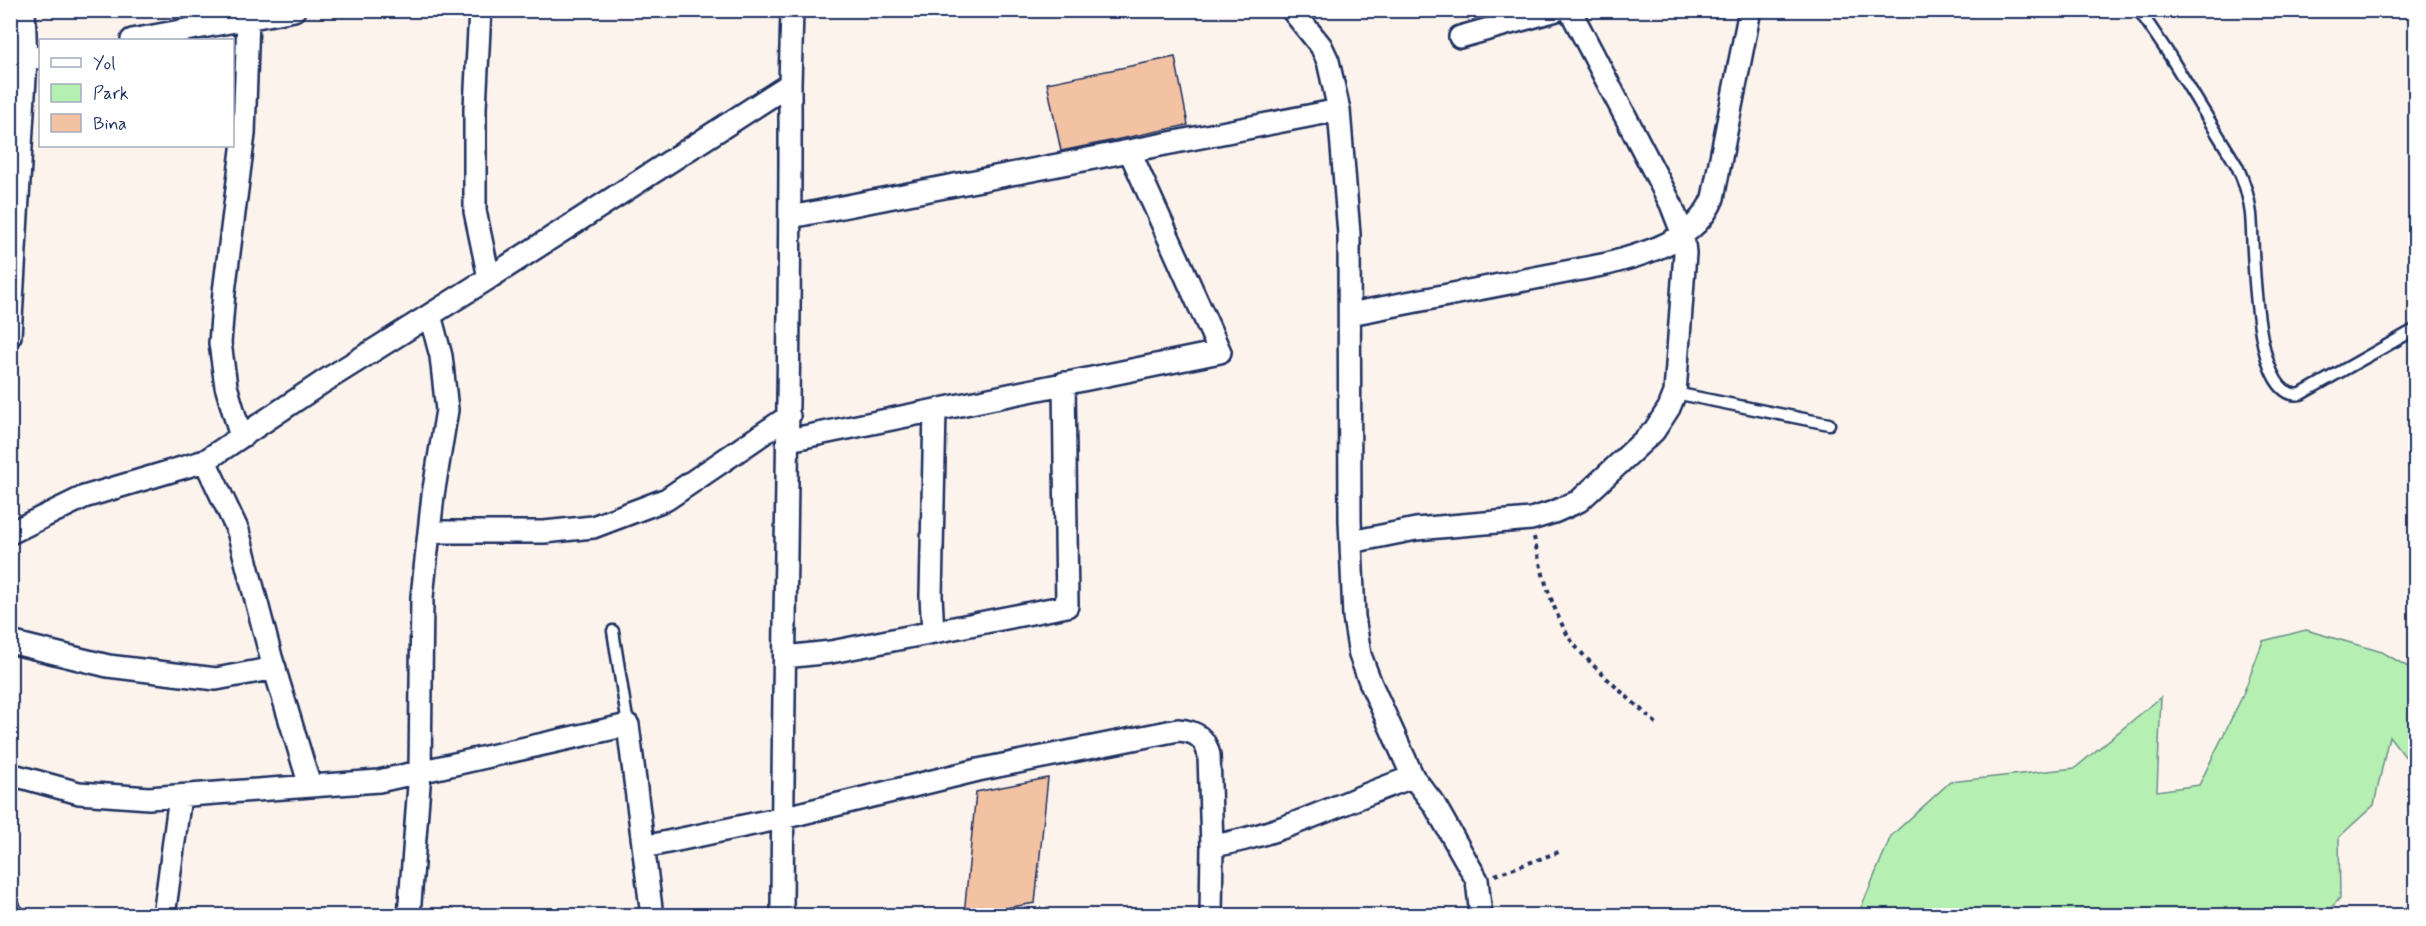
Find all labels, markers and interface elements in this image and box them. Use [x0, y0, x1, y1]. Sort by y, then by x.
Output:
legend [39, 39, 234, 147]
text: Yol [93, 52, 116, 76]
text: Park [93, 82, 129, 106]
text: Bina [93, 112, 127, 136]

